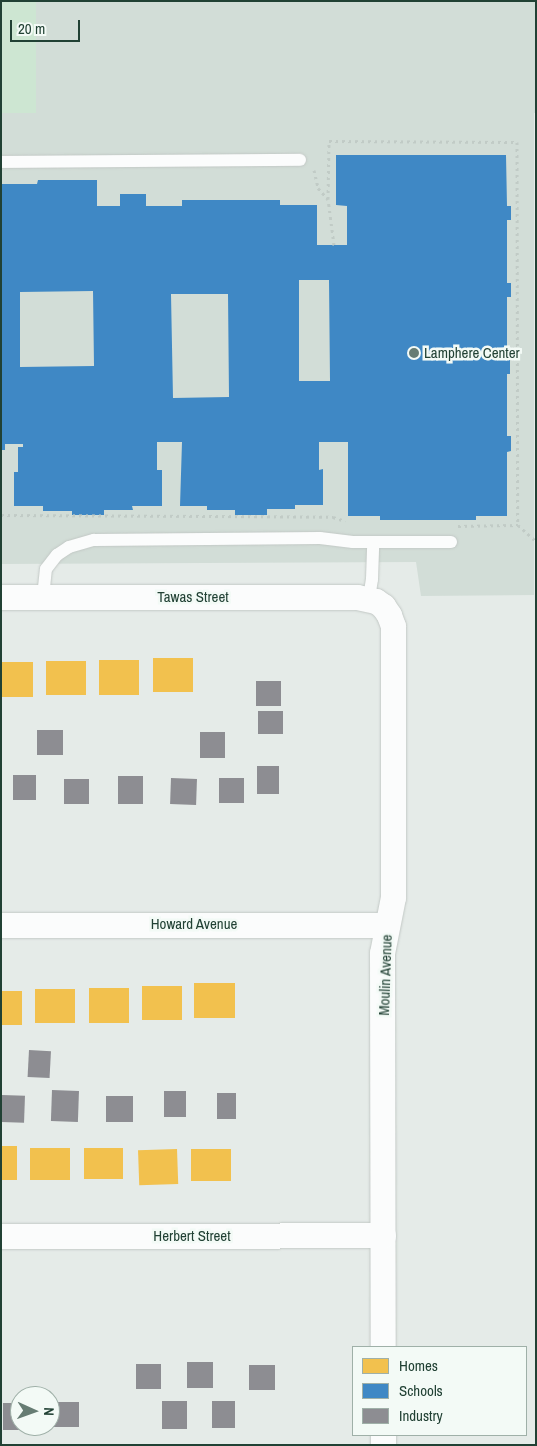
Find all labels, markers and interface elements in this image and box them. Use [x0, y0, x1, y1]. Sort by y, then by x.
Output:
scale bar [12, 10, 82, 42]
text: 20 m [18, 18, 45, 39]
place label: Lamphere Center [424, 344, 520, 362]
marker: Lamphere Center [408, 347, 420, 359]
street label: Tawas Street [157, 588, 229, 606]
street label: Howard Avenue [150, 915, 238, 933]
street label: Moulin Avenue [375, 934, 395, 1016]
street label: Herbert Street [153, 1227, 231, 1245]
legend [352, 1346, 527, 1436]
text: Homes [399, 1355, 438, 1376]
text: Schools [399, 1380, 443, 1401]
north arrow [10, 1386, 60, 1436]
text: Industry [399, 1405, 443, 1426]
text: N [40, 1407, 58, 1416]

